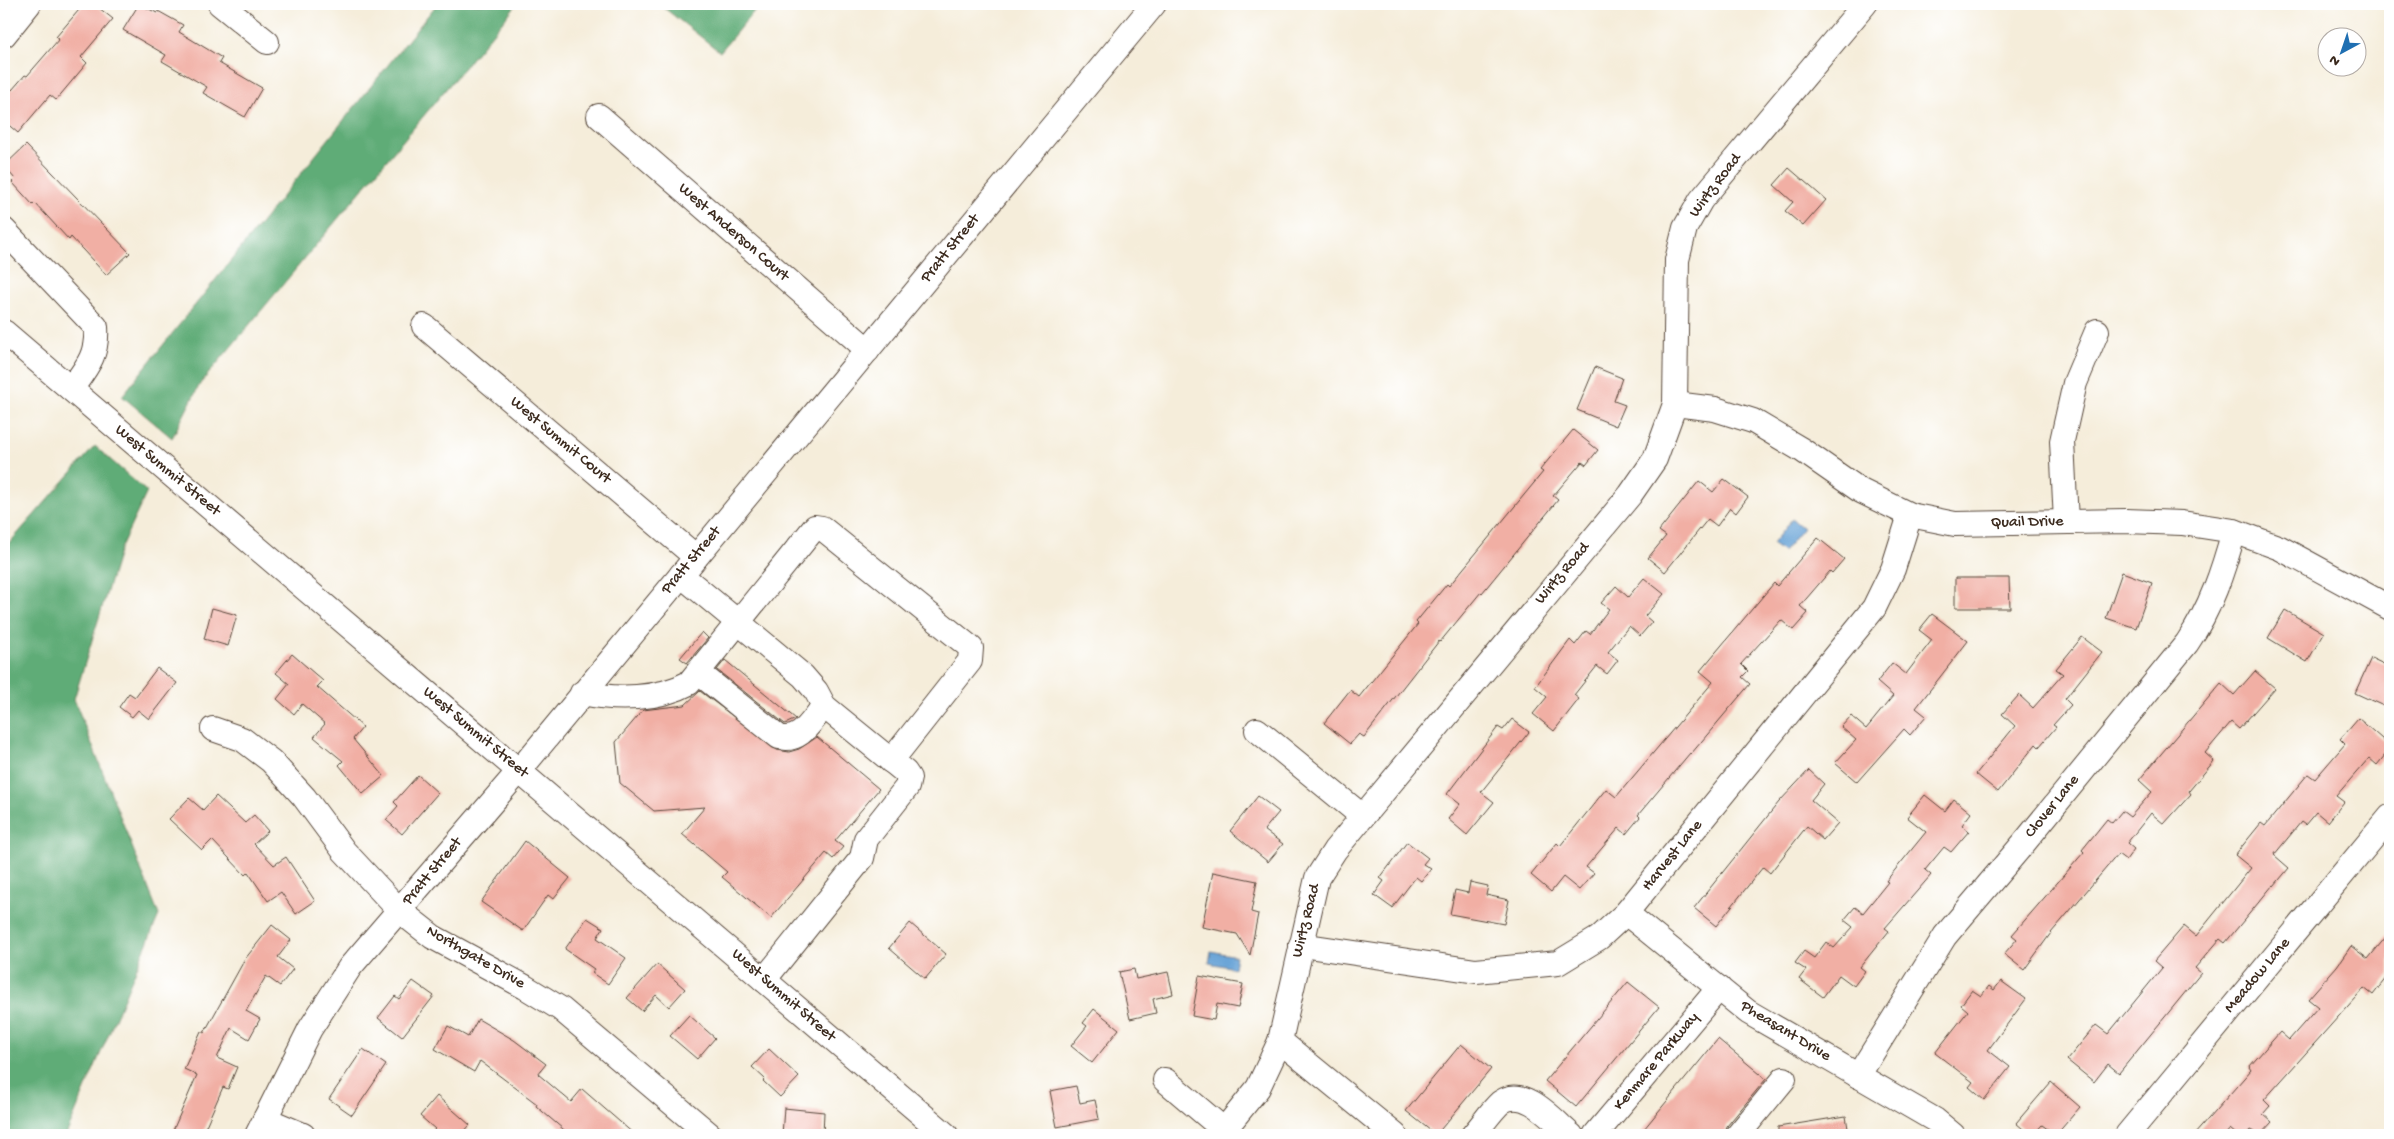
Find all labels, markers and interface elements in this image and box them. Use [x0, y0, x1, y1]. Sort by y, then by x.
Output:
north arrow [2316, 28, 2366, 78]
text: N [2326, 51, 2344, 69]
street label: Wirtz Road [1686, 149, 1747, 222]
street label: West Anderson Court [674, 180, 793, 287]
street label: Pratt Street [917, 210, 985, 288]
street label: West Summit Court [506, 393, 616, 490]
street label: West Summit Street [110, 421, 225, 522]
street label: Quail Drive [1990, 513, 2064, 533]
street label: Pratt Street [657, 522, 727, 600]
street label: Wirtz Road [1532, 538, 1595, 609]
street label: West Summit Street [418, 683, 533, 784]
street label: Clover Lane [2022, 771, 2085, 842]
street label: Harvest Lane [1639, 816, 1708, 895]
street label: Pratt Street [398, 833, 468, 911]
street label: Wirtz Road [1289, 881, 1326, 960]
street label: Northgate Drive [422, 922, 528, 994]
street label: Meadow Lane [2221, 934, 2296, 1018]
street label: West Summit Street [727, 945, 840, 1047]
street label: Pheasant Drive [1735, 997, 1834, 1067]
street label: Kenmare Parkway [1610, 1009, 1704, 1115]

